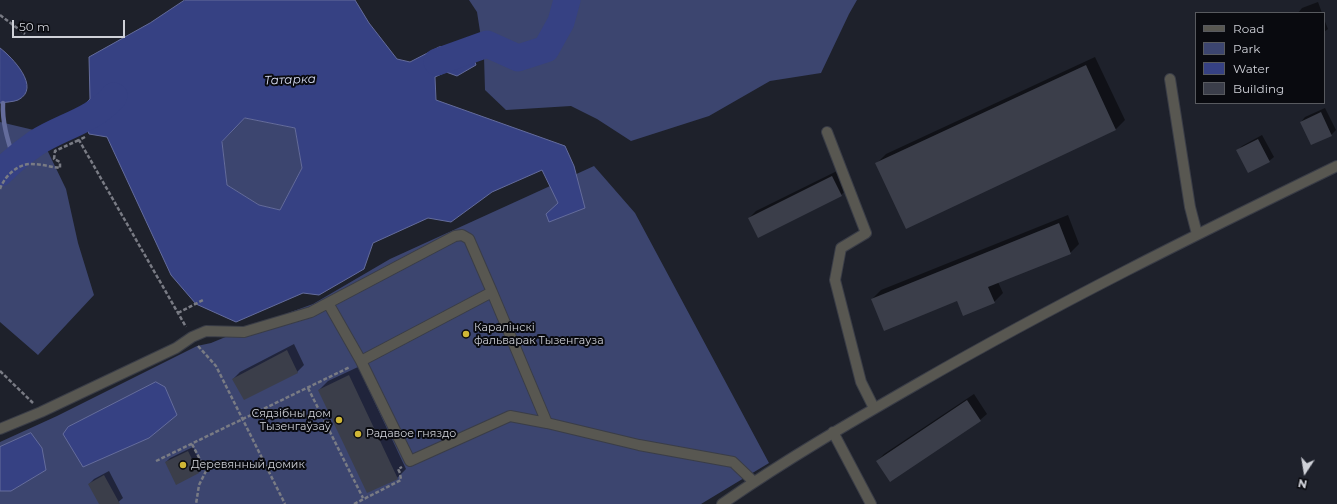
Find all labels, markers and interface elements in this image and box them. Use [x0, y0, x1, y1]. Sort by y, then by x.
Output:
scale bar [14, 12, 127, 38]
legend [1195, 12, 1325, 104]
text: 50 m [19, 19, 50, 34]
text: Road [1233, 21, 1264, 36]
text: Park [1233, 41, 1260, 56]
text: Water [1233, 61, 1269, 76]
water label: Татарка [264, 72, 316, 88]
text: Building [1233, 81, 1284, 96]
place label: Каралінскі фальварак Тызенгауза [474, 321, 604, 347]
marker: Каралінскі фальварак Тызенгауза [461, 329, 471, 339]
place label: Сядзібны дом Тызенгаўзаў [252, 407, 331, 433]
marker: Сядзібны дом Тызенгаўзаў [334, 415, 344, 425]
place label: Радавое гняздо [366, 427, 456, 441]
marker: Радавое гняздо [353, 429, 363, 439]
north arrow [1285, 452, 1325, 492]
place label: Деревянный домик [191, 458, 305, 472]
marker: Деревянный домик [178, 460, 188, 470]
text: N [1297, 476, 1308, 492]

